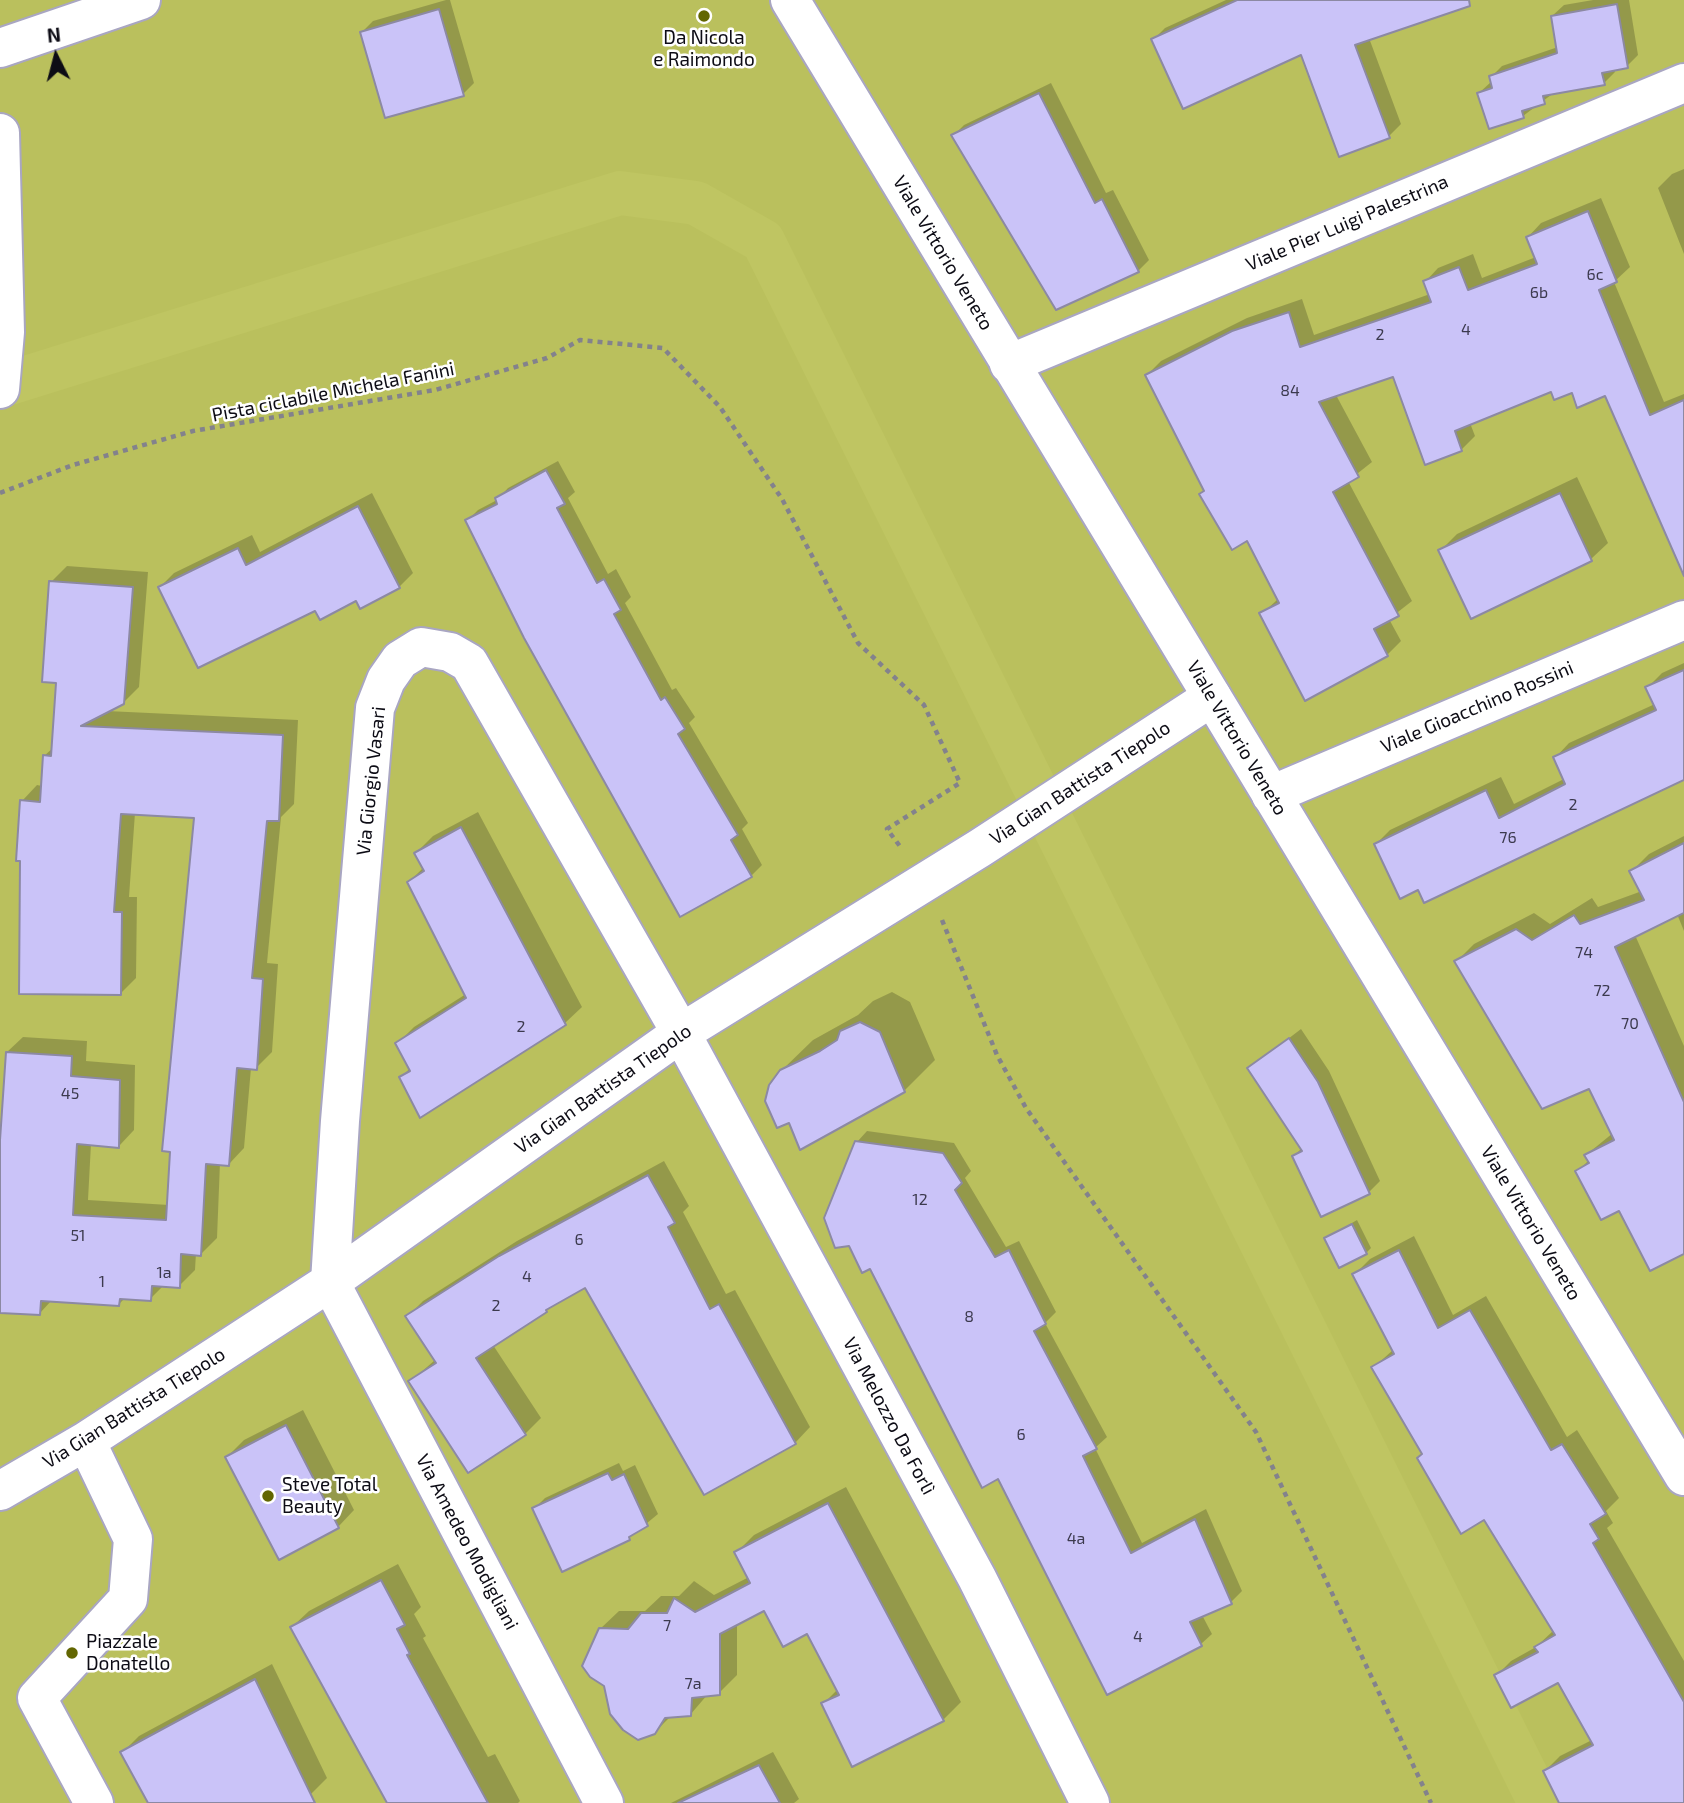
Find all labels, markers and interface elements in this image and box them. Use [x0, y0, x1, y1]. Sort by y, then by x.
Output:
marker: Da Nicola e Raimondo [696, 8, 712, 24]
north arrow [21, 21, 91, 91]
text: N [46, 22, 62, 47]
place label: Da Nicola e Raimondo [653, 27, 755, 71]
street label: Viale Pier Luigi Palestrina [1242, 170, 1452, 276]
street label: Viale Vittorio Veneto [888, 172, 998, 334]
house number: 6c [1587, 265, 1603, 285]
house number: 6b [1530, 283, 1548, 303]
house number: 4 [1461, 320, 1471, 340]
house number: 2 [1376, 325, 1384, 345]
street label: Pista ciclabile Michela Fanini [210, 357, 456, 427]
house number: 84 [1280, 381, 1300, 401]
street label: Viale Gioacchino Rossini [1377, 656, 1577, 758]
street label: Viale Vittorio Veneto [1182, 657, 1292, 819]
street label: Via Giorgio Vasari [352, 705, 390, 857]
street label: Via Gian Battista Tiepolo [986, 716, 1174, 850]
house number: 2 [1569, 795, 1577, 815]
house number: 76 [1499, 828, 1517, 848]
house number: 74 [1575, 943, 1593, 963]
house number: 72 [1593, 981, 1611, 1001]
house number: 70 [1621, 1014, 1639, 1034]
house number: 2 [517, 1017, 525, 1037]
street label: Via Gian Battista Tiepolo [510, 1019, 696, 1159]
house number: 45 [61, 1084, 79, 1104]
street label: Viale Vittorio Veneto [1476, 1142, 1586, 1304]
house number: 12 [912, 1190, 928, 1210]
house number: 51 [71, 1226, 85, 1246]
house number: 6 [574, 1230, 584, 1250]
house number: 1a [156, 1263, 172, 1283]
house number: 4 [522, 1267, 532, 1287]
house number: 1 [99, 1272, 105, 1292]
house number: 2 [492, 1296, 500, 1316]
house number: 8 [964, 1307, 974, 1327]
street label: Via Melozzo Da Forlì [838, 1334, 940, 1498]
street label: Via Gian Battista Tiepolo [39, 1343, 229, 1473]
house number: 6 [1016, 1425, 1026, 1445]
street label: Via Amedeo Modigliani [411, 1450, 523, 1634]
place label: Steve Total Beauty [282, 1474, 377, 1518]
marker: Steve Total Beauty [260, 1488, 276, 1504]
house number: 4a [1067, 1529, 1085, 1549]
house number: 7 [663, 1616, 671, 1636]
house number: 4 [1133, 1627, 1143, 1647]
place label: Piazzale Donatello [86, 1631, 170, 1675]
marker: Piazzale Donatello [64, 1645, 80, 1661]
house number: 7a [685, 1674, 701, 1694]

